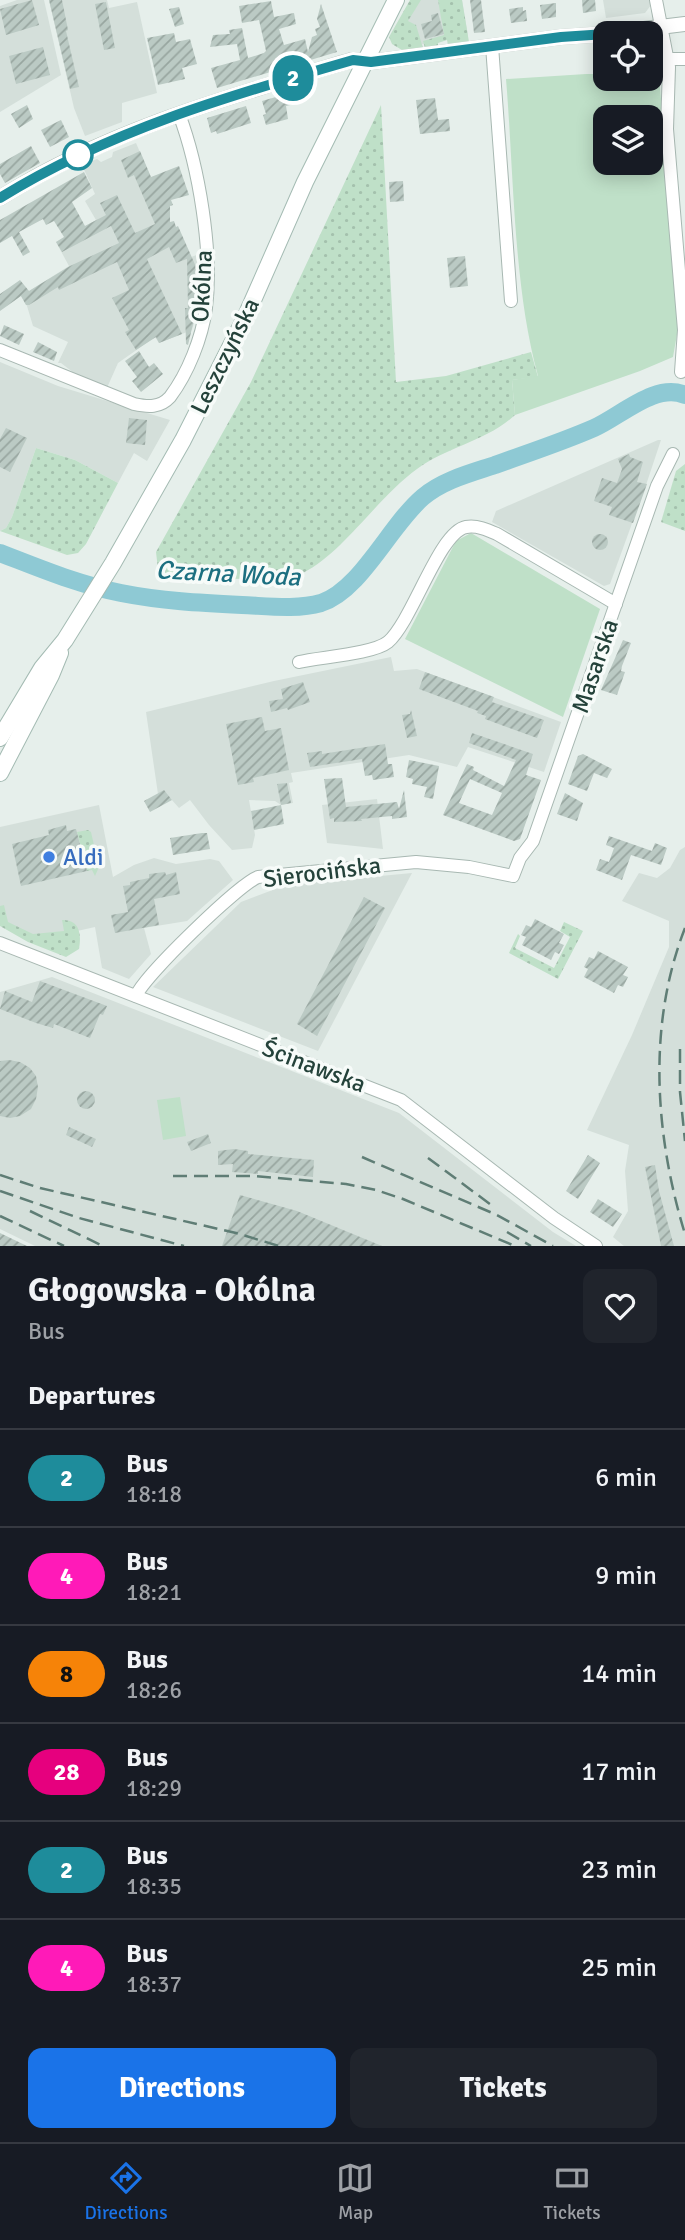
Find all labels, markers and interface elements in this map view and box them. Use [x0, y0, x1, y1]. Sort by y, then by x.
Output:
map controls [593, 21, 663, 175]
button: locate [593, 21, 663, 91]
line badge: 2 [270, 55, 316, 101]
text: 2 [287, 63, 299, 93]
button: layers [593, 105, 663, 175]
unlabelled marker [63, 140, 93, 170]
street label: Okólna [185, 249, 219, 323]
street label: Leszczyńska [184, 293, 266, 419]
water label: Czarna Woda [155, 554, 302, 594]
street label: Masarska [565, 615, 625, 717]
place label: Aldi [63, 842, 103, 872]
marker: Aldi [41, 849, 57, 865]
street label: Sierocińska [261, 850, 383, 894]
street label: Ścinawska [258, 1033, 370, 1099]
button: heart [583, 1269, 657, 1343]
text: Głogowska - Okólna [28, 1270, 316, 1311]
text: Bus [28, 1317, 65, 1346]
text: Departures [28, 1380, 155, 1412]
text: Bus [126, 1448, 168, 1480]
text: 6 min [595, 1462, 657, 1494]
text: 2 [60, 1463, 73, 1493]
text: 18:18 [126, 1480, 182, 1509]
text: Bus [126, 1546, 168, 1578]
text: 9 min [595, 1560, 657, 1592]
text: 4 [60, 1561, 73, 1591]
text: 18:21 [126, 1578, 182, 1607]
text: Bus [126, 1644, 168, 1676]
text: 14 min [581, 1658, 657, 1690]
text: 8 [60, 1659, 73, 1689]
text: 18:26 [126, 1676, 182, 1705]
text: Bus [126, 1742, 168, 1774]
text: 17 min [581, 1756, 657, 1788]
text: 28 [54, 1757, 79, 1787]
text: 18:29 [126, 1774, 182, 1803]
text: Bus [126, 1840, 168, 1872]
text: 23 min [581, 1854, 657, 1886]
text: 2 [60, 1855, 73, 1885]
text: 18:35 [126, 1872, 182, 1901]
text: Bus [126, 1938, 168, 1970]
text: 25 min [581, 1952, 657, 1984]
text: 4 [60, 1953, 73, 1983]
text: 18:37 [126, 1970, 182, 1999]
button: Directions [28, 2048, 336, 2128]
button: Tickets [350, 2048, 657, 2128]
tab: Directions [84, 2159, 168, 2225]
tab: Map [336, 2159, 374, 2225]
tab: Tickets [543, 2159, 601, 2225]

